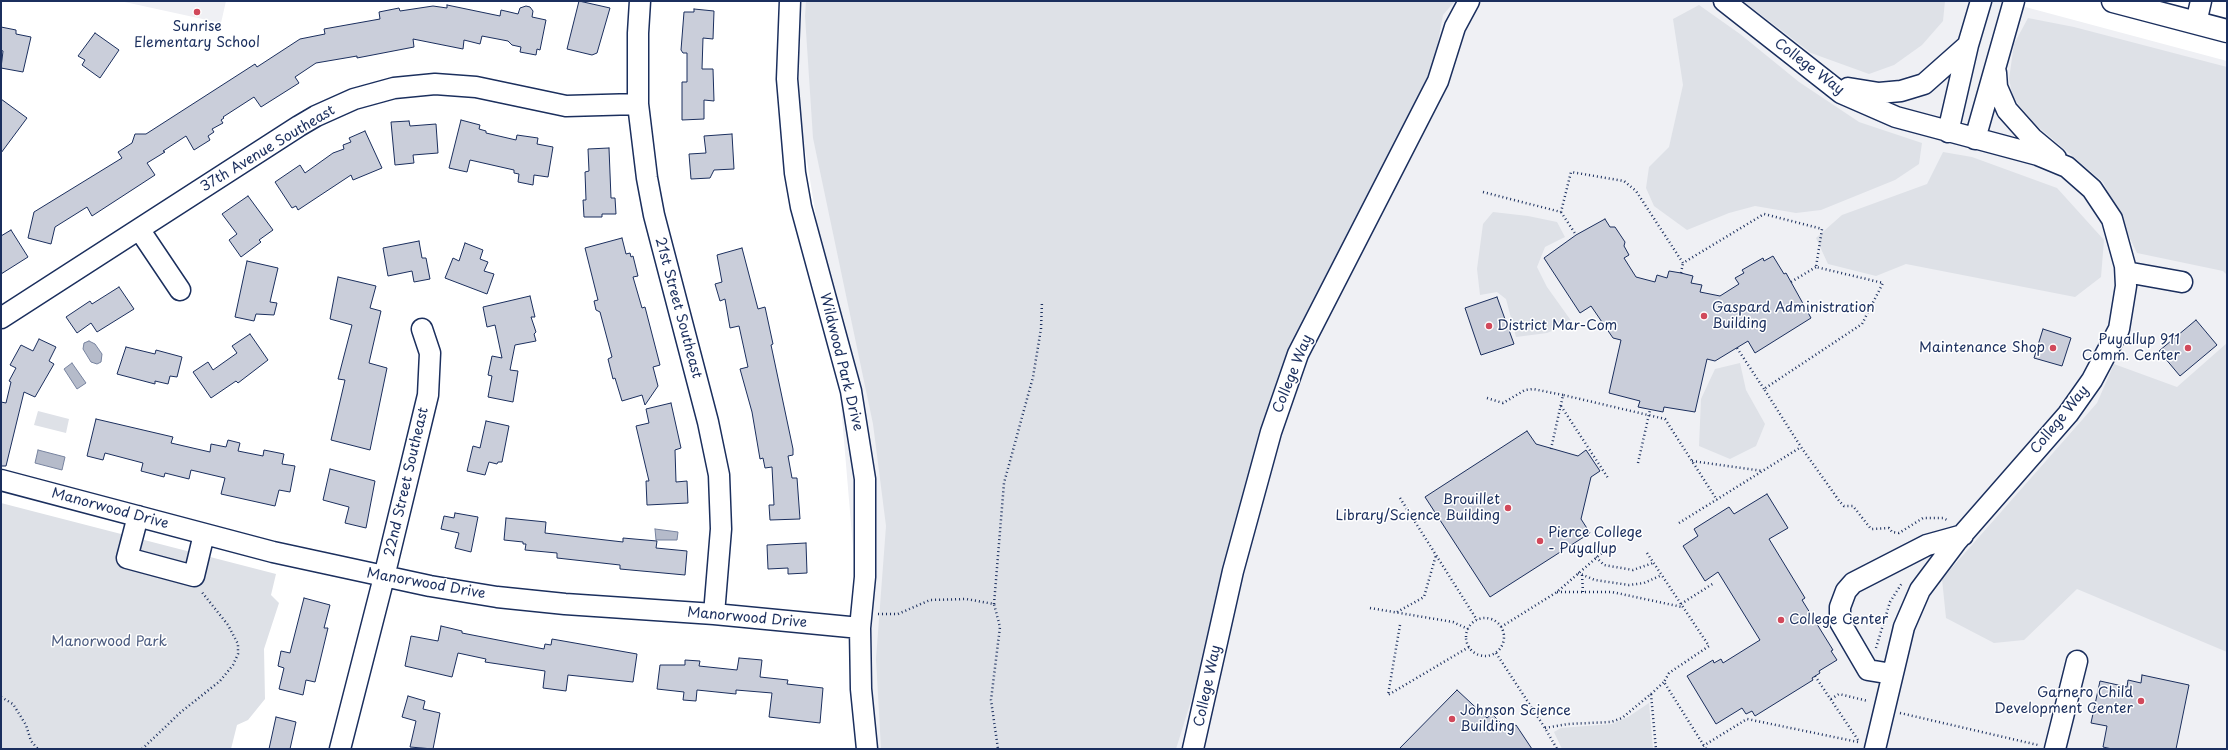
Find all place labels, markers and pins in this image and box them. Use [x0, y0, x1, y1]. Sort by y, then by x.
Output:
marker: Sunrise Elementary School [192, 7, 202, 17]
place label: Sunrise Elementary School [134, 19, 260, 52]
place label: Gaspard Administration Building [1712, 300, 1875, 332]
marker: Gaspard Administration Building [1699, 311, 1709, 321]
place label: District Mar-Com [1497, 318, 1617, 334]
marker: District Mar-Com [1484, 321, 1494, 331]
place label: Puyallup 911 Comm. Center [2082, 332, 2180, 364]
place label: Maintenance Shop [1919, 340, 2045, 356]
marker: Maintenance Shop [2048, 343, 2058, 353]
marker: Puyallup 911 Comm. Center [2183, 343, 2193, 353]
place label: Brouillet Library/Science Building [1335, 492, 1500, 524]
marker: Brouillet Library/Science Building [1503, 503, 1513, 513]
place label: Pierce College - Puyallup [1548, 525, 1642, 558]
marker: Pierce College - Puyallup [1535, 536, 1545, 546]
place label: College Center [1789, 612, 1888, 628]
marker: College Center [1776, 615, 1786, 625]
place label: Garnero Child Development Center [1994, 685, 2133, 718]
marker: Garnero Child Development Center [2136, 696, 2146, 706]
place label: Johnson Science Building [1460, 703, 1571, 736]
marker: Johnson Science Building [1447, 714, 1457, 724]

